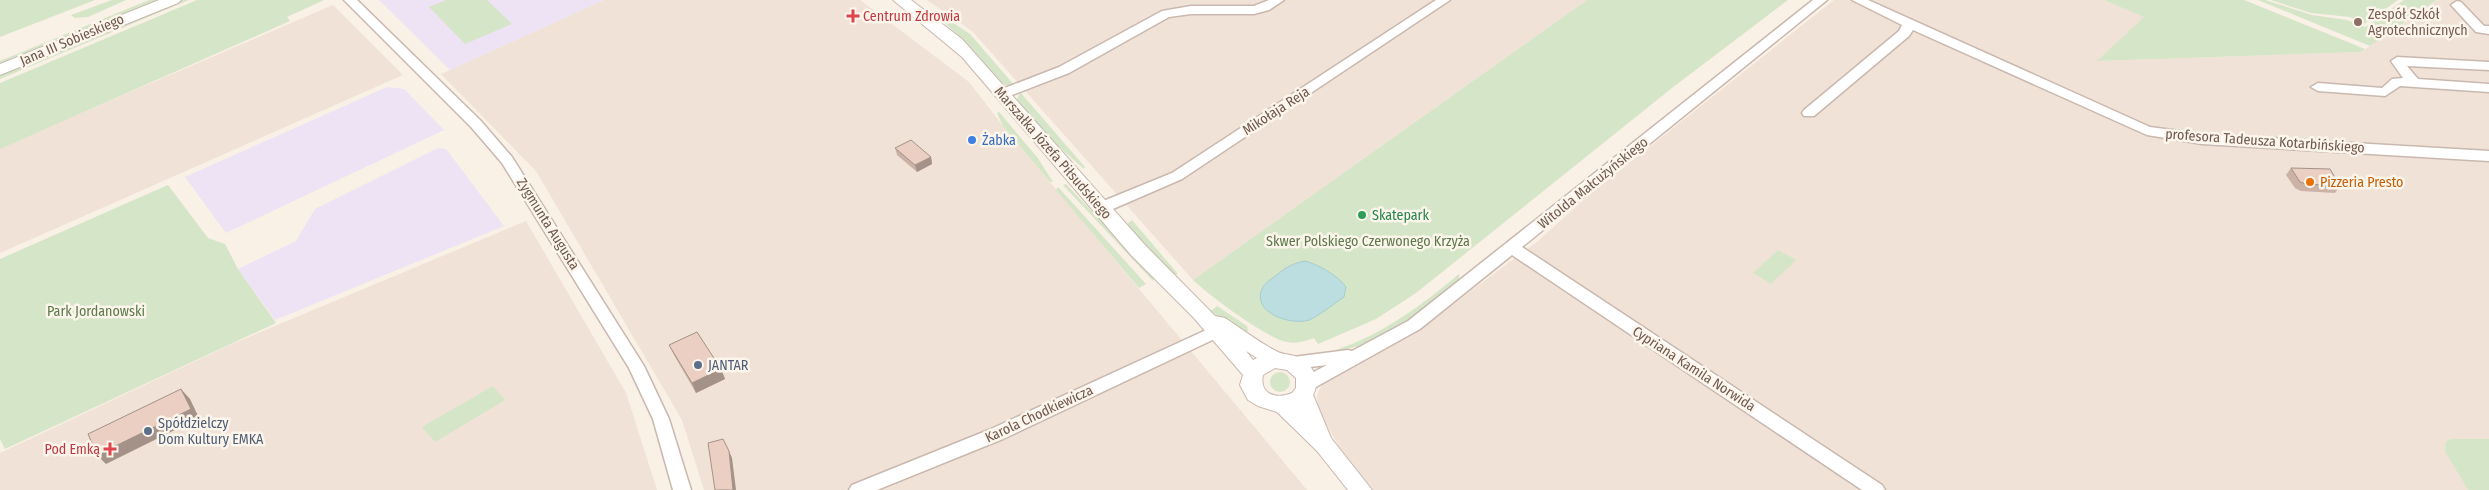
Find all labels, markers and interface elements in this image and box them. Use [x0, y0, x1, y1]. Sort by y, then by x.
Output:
place label: Zespół Szkół Agrotechnicznych [2368, 6, 2468, 39]
place label: Centrum Zdrowia [863, 8, 960, 25]
street label: Jana III Sobieskiego [17, 10, 127, 70]
marker: Centrum Zdrowia [847, 10, 859, 22]
marker: Zespół Szkół Agrotechnicznych [2352, 16, 2364, 28]
street label: Marszałka Józefa Piłsudskiego [991, 83, 1115, 223]
street label: Mikołaja Reja [1239, 83, 1313, 139]
street label: profesora Tadeusza Kotarbińskiego [2165, 126, 2365, 156]
place label: Żabka [982, 132, 1016, 149]
street label: Witolda Małcużyńskiego [1535, 133, 1651, 233]
marker: Żabka [966, 134, 978, 146]
place label: Pizzeria Presto [2320, 174, 2403, 191]
street label: Zygmunta Augusta [513, 175, 583, 273]
marker: Pizzeria Presto [2304, 176, 2316, 188]
place label: Skatepark [1372, 207, 1429, 224]
marker: Skatepark [1356, 209, 1368, 221]
park label: Skwer Polskiego Czerwonego Krzyża [1266, 233, 1470, 250]
park label: Park Jordanowski [47, 303, 145, 320]
street label: Cypriana Kamila Norwida [1629, 323, 1759, 415]
place label: JANTAR [708, 357, 749, 374]
marker: JANTAR [692, 359, 704, 371]
street label: Karola Chodkiewicza [982, 382, 1096, 446]
place label: Spółdzielczy Dom Kultury EMKA [158, 415, 264, 448]
marker: Spółdzielczy Dom Kultury EMKA [142, 425, 154, 437]
place label: Pod Emką [45, 441, 100, 458]
marker: Pod Emką [104, 443, 116, 455]

